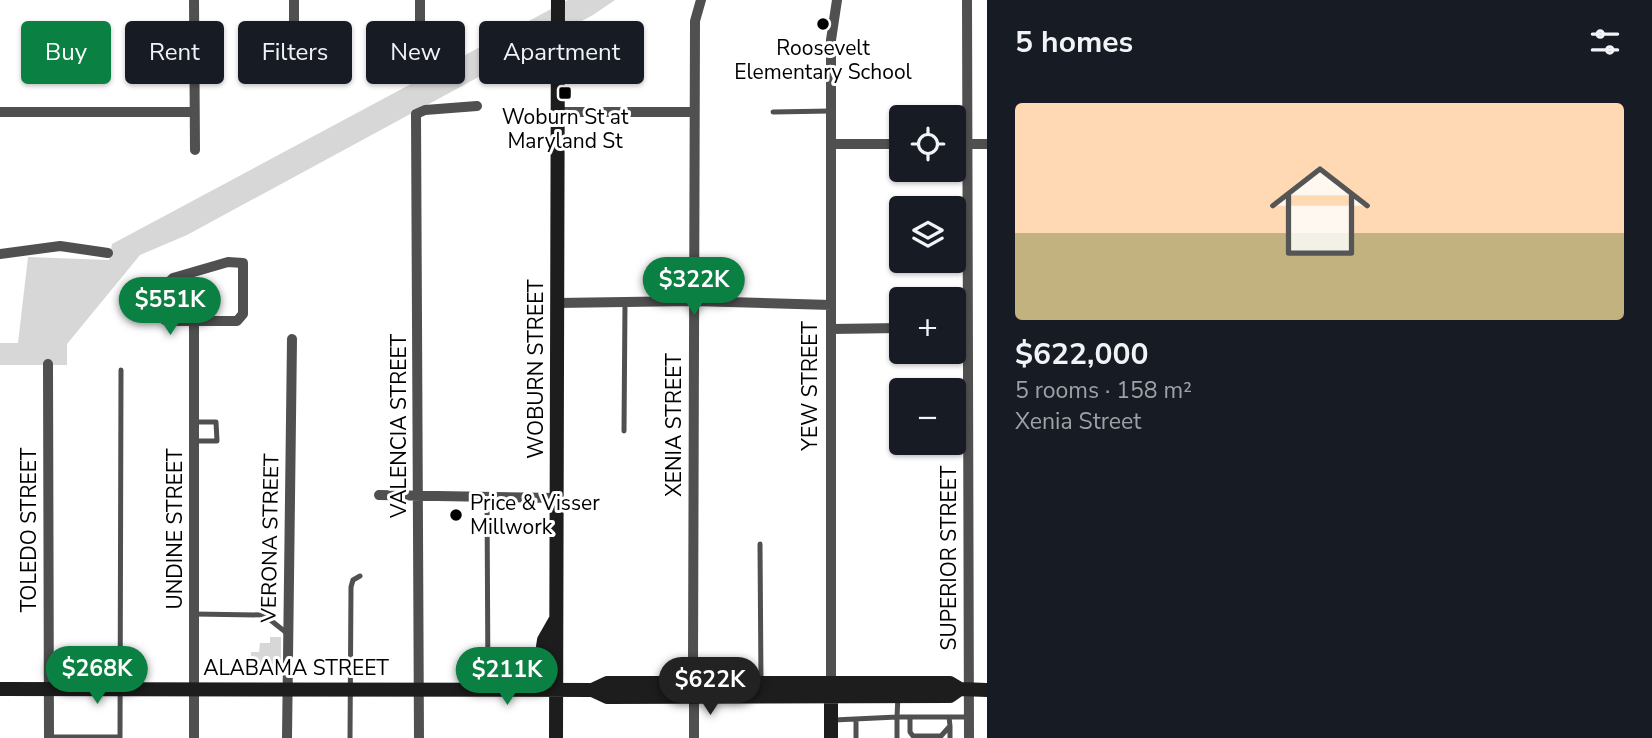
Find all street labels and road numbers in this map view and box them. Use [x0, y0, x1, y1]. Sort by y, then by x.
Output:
street label: WOBURN STREET [522, 279, 550, 459]
street label: YEW STREET [796, 321, 824, 452]
street label: VALENCIA STREET [385, 334, 413, 519]
street label: XENIA STREET [660, 353, 688, 497]
street label: TOLEDO STREET [15, 447, 43, 612]
street label: UNDINE STREET [161, 448, 189, 610]
street label: VERONA STREET [255, 453, 285, 624]
street label: SUPERIOR STREET [935, 465, 963, 650]
street label: ALABAMA STREET [203, 654, 389, 682]

